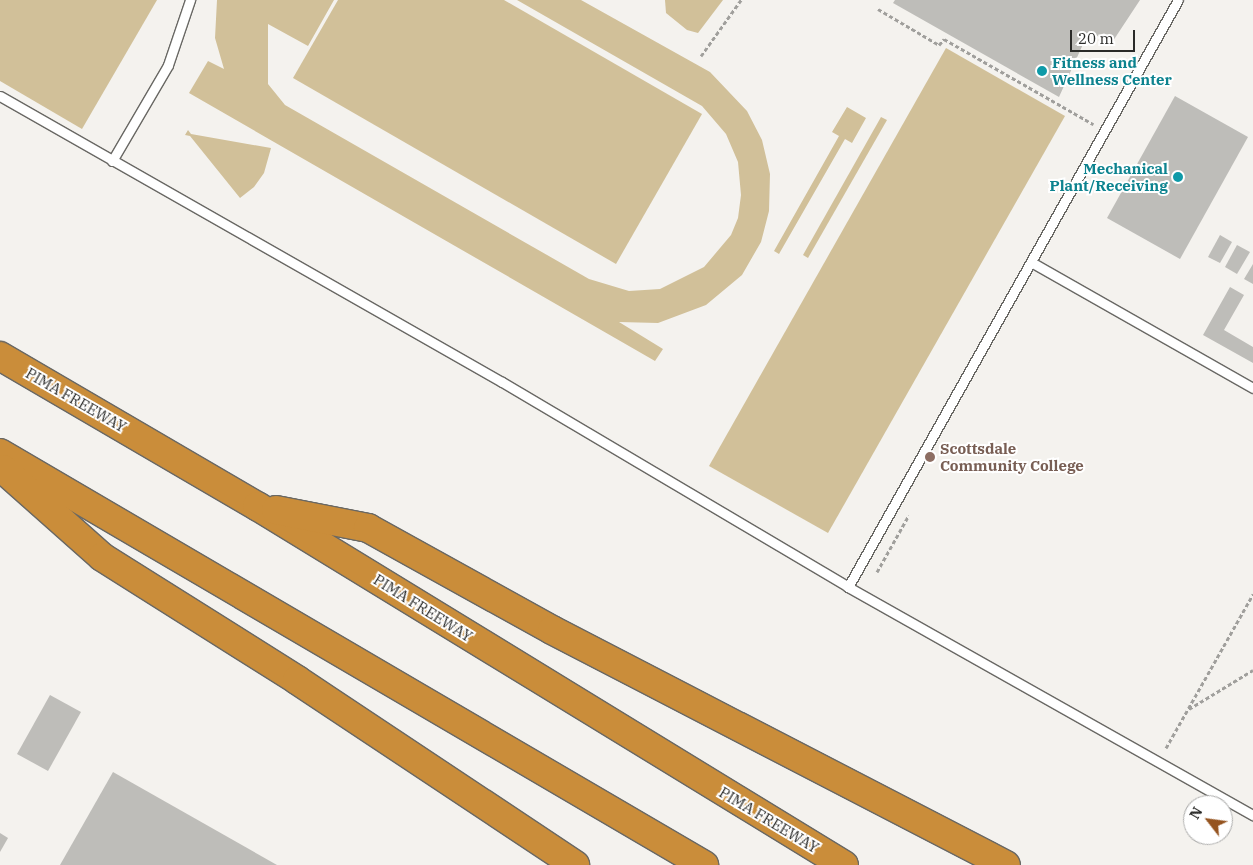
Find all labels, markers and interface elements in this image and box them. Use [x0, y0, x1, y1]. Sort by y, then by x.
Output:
scale bar [1073, 20, 1138, 52]
text: 20 m [1078, 29, 1114, 48]
place label: Fitness and Wellness Center [1052, 53, 1172, 88]
marker: Fitness and Wellness Center [1036, 65, 1048, 77]
place label: Mechanical Plant/Receiving [1050, 159, 1168, 194]
marker: Mechanical Plant/Receiving [1172, 171, 1184, 183]
street label: PIMA FREEWAY [23, 364, 129, 436]
place label: Scottsdale Community College [940, 439, 1084, 474]
marker: Scottsdale Community College [924, 451, 936, 463]
street label: PIMA FREEWAY [370, 570, 476, 646]
street label: PIMA FREEWAY [716, 783, 822, 857]
north arrow [1183, 795, 1233, 845]
text: N [1185, 804, 1206, 822]

